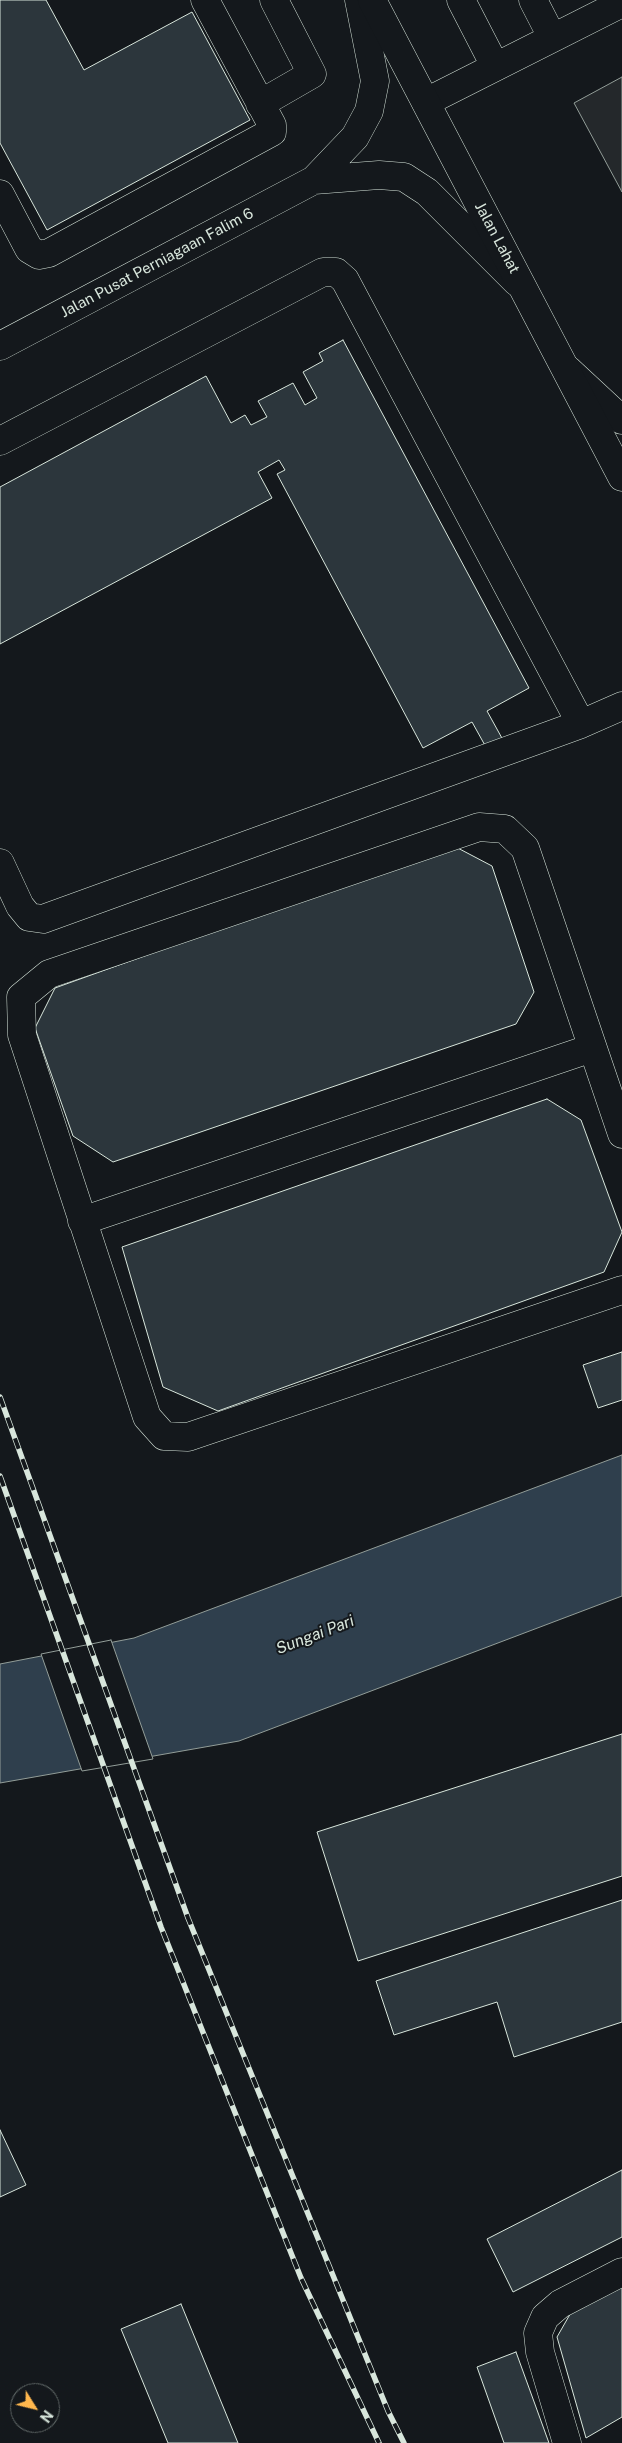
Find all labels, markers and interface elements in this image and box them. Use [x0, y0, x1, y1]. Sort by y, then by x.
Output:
street label: Jalan Lahat [471, 199, 523, 277]
street label: Jalan Pusat Perniagaan Falim 6 [57, 204, 257, 322]
water label: Sungai Pari [273, 1611, 357, 1659]
north arrow [10, 2383, 60, 2433]
text: N [37, 2407, 56, 2425]

